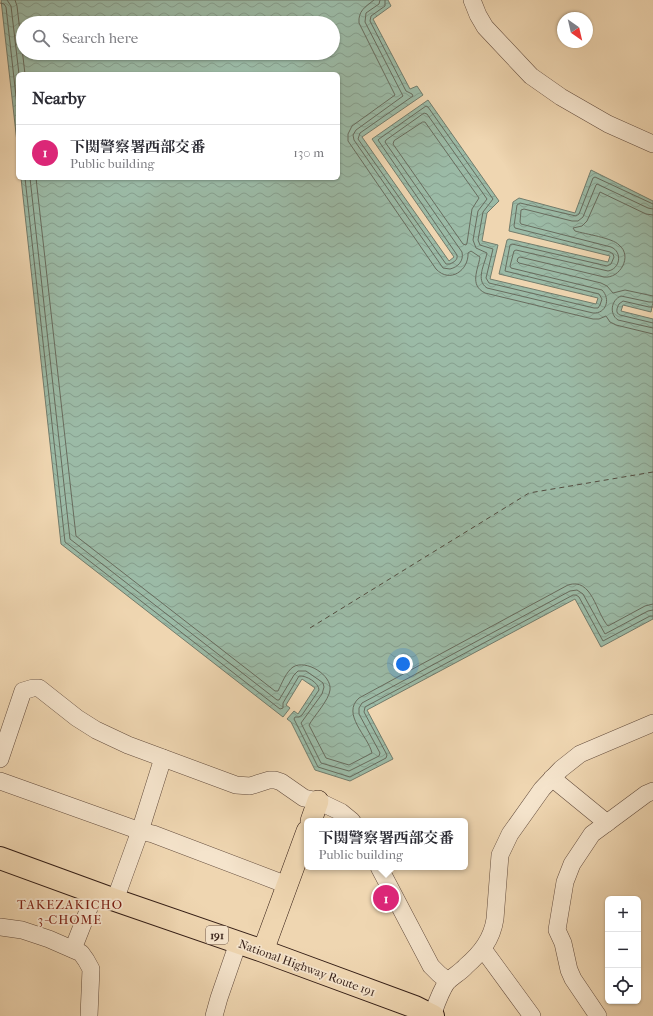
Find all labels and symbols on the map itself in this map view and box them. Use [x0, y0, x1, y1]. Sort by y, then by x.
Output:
north arrow [557, 12, 593, 48]
your location [393, 654, 413, 674]
pin: 1 [373, 883, 399, 913]
district label: TAKEZAKICHO 3-CHOME [17, 897, 123, 927]
road number: 191 [206, 926, 228, 944]
street label: National Highway Route 191 [237, 937, 377, 999]

